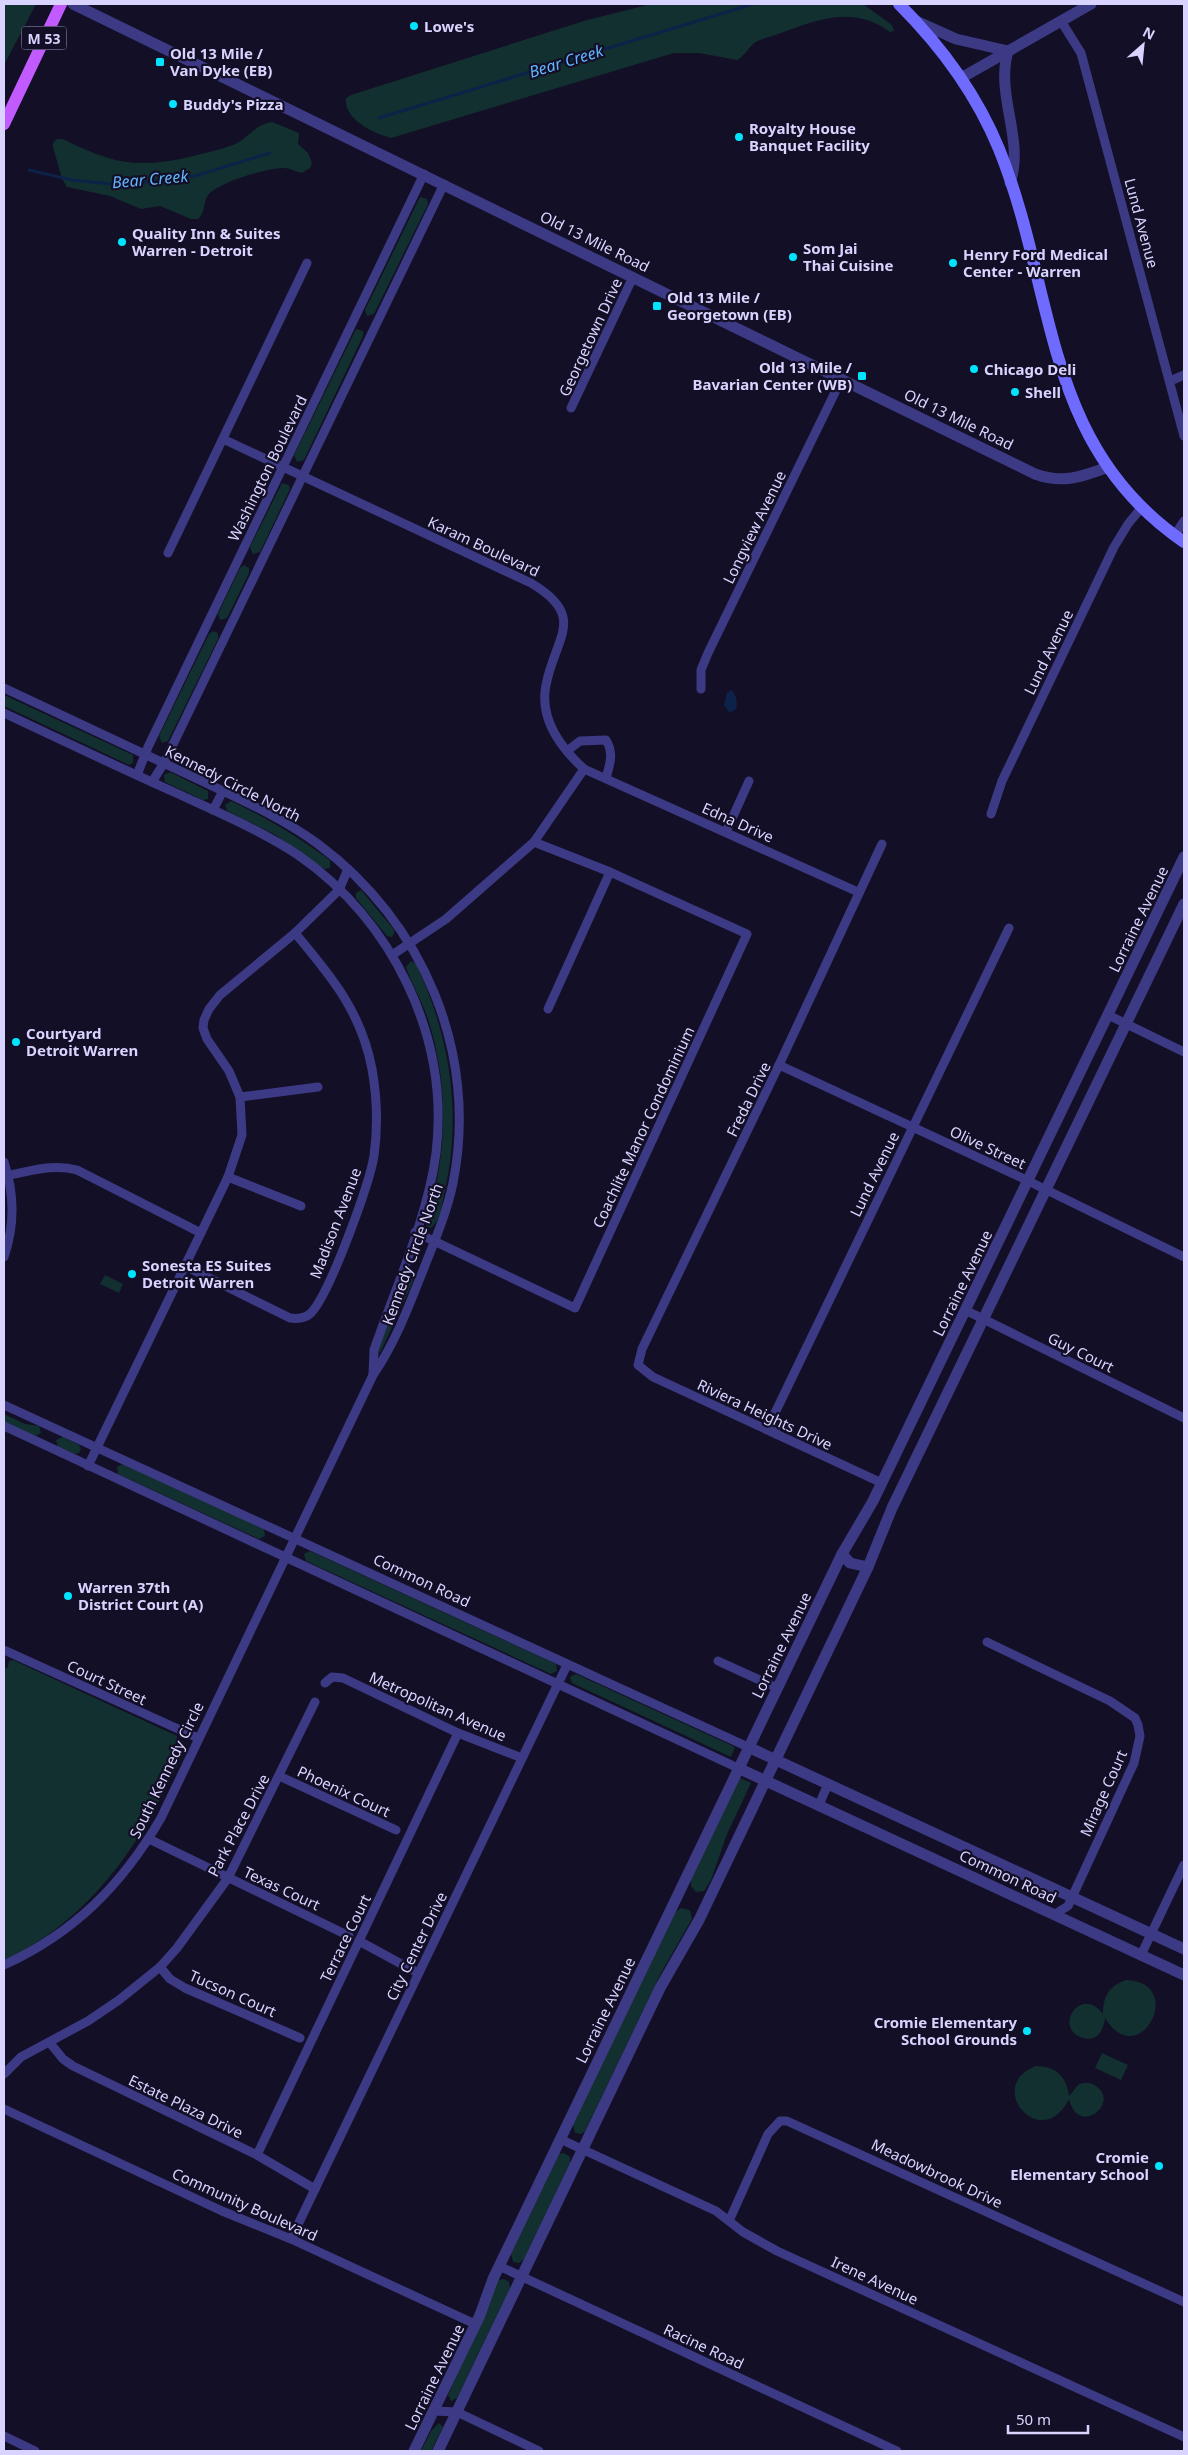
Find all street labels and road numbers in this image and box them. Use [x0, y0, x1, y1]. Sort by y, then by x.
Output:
road number: M 53 [22, 26, 66, 49]
street label: Lund Avenue [1120, 176, 1164, 270]
street label: Old 13 Mile Road [537, 206, 653, 276]
street label: Georgetown Drive [554, 275, 626, 399]
street label: Old 13 Mile Road [901, 384, 1017, 454]
street label: Washington Boulevard [223, 392, 311, 544]
street label: Longview Avenue [718, 467, 790, 587]
street label: Karam Boulevard [425, 511, 543, 581]
street label: Lund Avenue [1019, 606, 1077, 698]
street label: Kennedy Circle North [162, 740, 304, 826]
street label: Edna Drive [699, 797, 777, 847]
street label: Lorraine Avenue [1104, 863, 1172, 975]
street label: Coachlite Manor Condominium [587, 1023, 699, 1231]
street label: Freda Drive [721, 1058, 775, 1140]
street label: Olive Street [947, 1121, 1030, 1173]
street label: Lund Avenue [845, 1128, 903, 1220]
street label: Madison Avenue [305, 1165, 365, 1281]
street label: Kennedy Circle North [377, 1180, 447, 1328]
street label: Lorraine Avenue [928, 1227, 996, 1339]
street label: Guy Court [1045, 1327, 1118, 1377]
street label: Riviera Heights Drive [694, 1374, 836, 1454]
street label: Common Road [370, 1549, 474, 1611]
street label: Lorraine Avenue [747, 1589, 815, 1701]
street label: Court Street [64, 1655, 150, 1709]
street label: Metropolitan Avenue [366, 1667, 510, 1745]
street label: South Kennedy Circle [124, 1698, 208, 1842]
street label: Mirage Court [1075, 1746, 1131, 1839]
street label: Phoenix Court [294, 1761, 394, 1822]
street label: Park Place Drive [202, 1770, 274, 1880]
street label: Common Road [956, 1845, 1060, 1907]
street label: Texas Court [240, 1862, 324, 1915]
street label: City Center Drive [381, 1888, 451, 2004]
street label: Terrace Court [315, 1890, 375, 1985]
street label: Lorraine Avenue [571, 1954, 639, 2066]
street label: Tucson Court [186, 1965, 280, 2021]
street label: Estate Plaza Drive [125, 2070, 247, 2142]
street label: Meadowbrook Drive [868, 2134, 1006, 2212]
street label: Community Boulevard [169, 2163, 321, 2245]
street label: Irene Avenue [828, 2251, 922, 2309]
street label: Racine Road [661, 2319, 747, 2373]
street label: Lorraine Avenue [400, 2321, 468, 2433]

